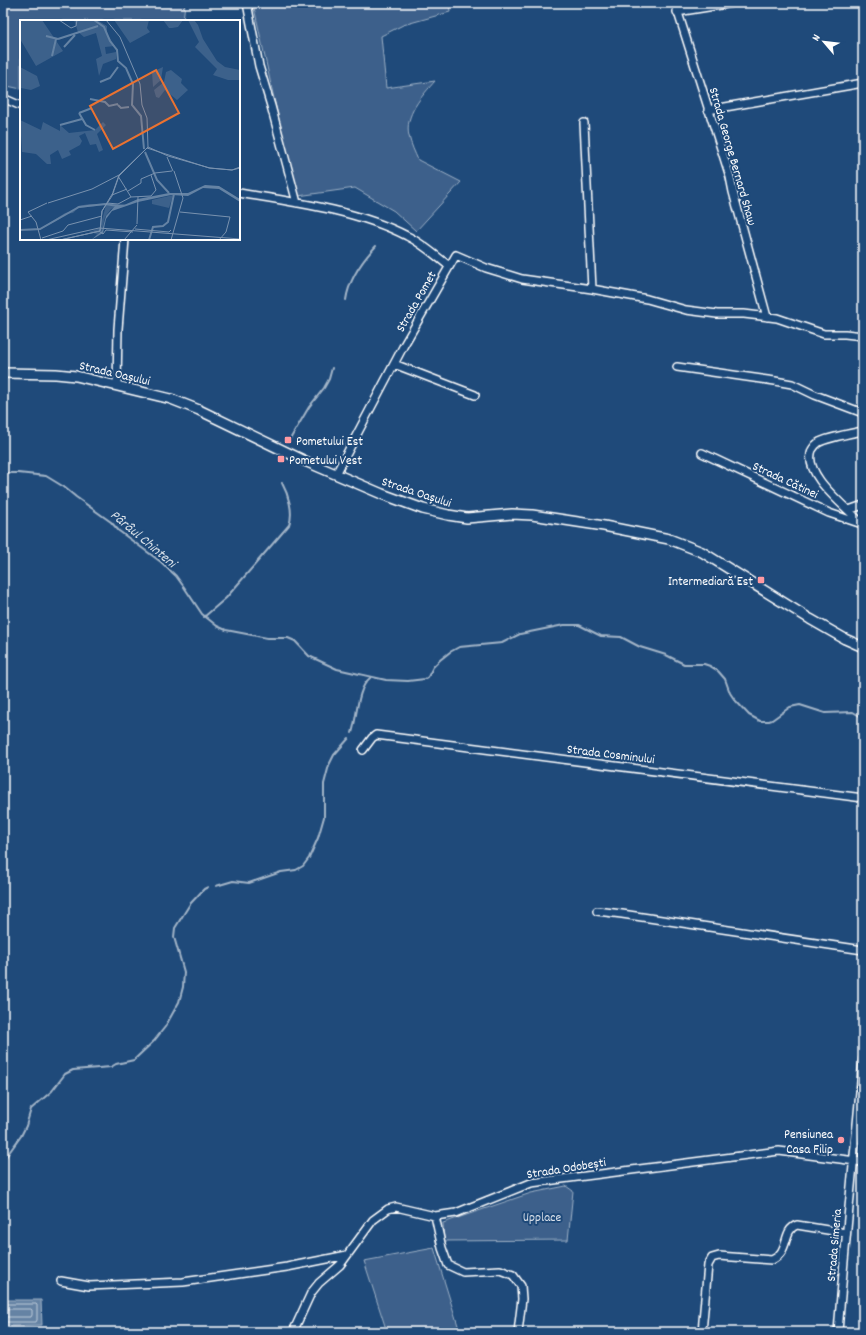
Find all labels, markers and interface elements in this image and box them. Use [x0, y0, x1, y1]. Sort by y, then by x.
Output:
inset map [20, 20, 240, 240]
north arrow [804, 22, 844, 62]
text: N [809, 32, 826, 44]
street label: Strada George Bernard Shaw [703, 85, 760, 228]
street label: Strada Pomet [392, 268, 442, 336]
street label: Strada Oașului [77, 357, 152, 392]
place label: Pometului Est [296, 433, 363, 452]
marker: Pometului Est [283, 435, 293, 445]
place label: Pometului Vest [289, 452, 362, 471]
marker: Pometului Vest [276, 454, 286, 464]
street label: Strada Cătinei [749, 458, 822, 505]
street label: Strada Oașului [379, 473, 454, 514]
water label: Pârâul Chinteni [105, 506, 182, 575]
place label: Intermediară Est [668, 573, 753, 592]
marker: Intermediară Est [756, 575, 766, 585]
street label: Strada Cosminului [566, 741, 656, 770]
place label: Pensiunea Casa Filip [784, 1126, 834, 1160]
marker: Pensiunea Casa Filip [836, 1135, 846, 1145]
street label: Strada Odobești [525, 1154, 608, 1185]
street label: Strada Simeria [823, 1207, 848, 1282]
park label: Upplace [523, 1209, 561, 1228]

